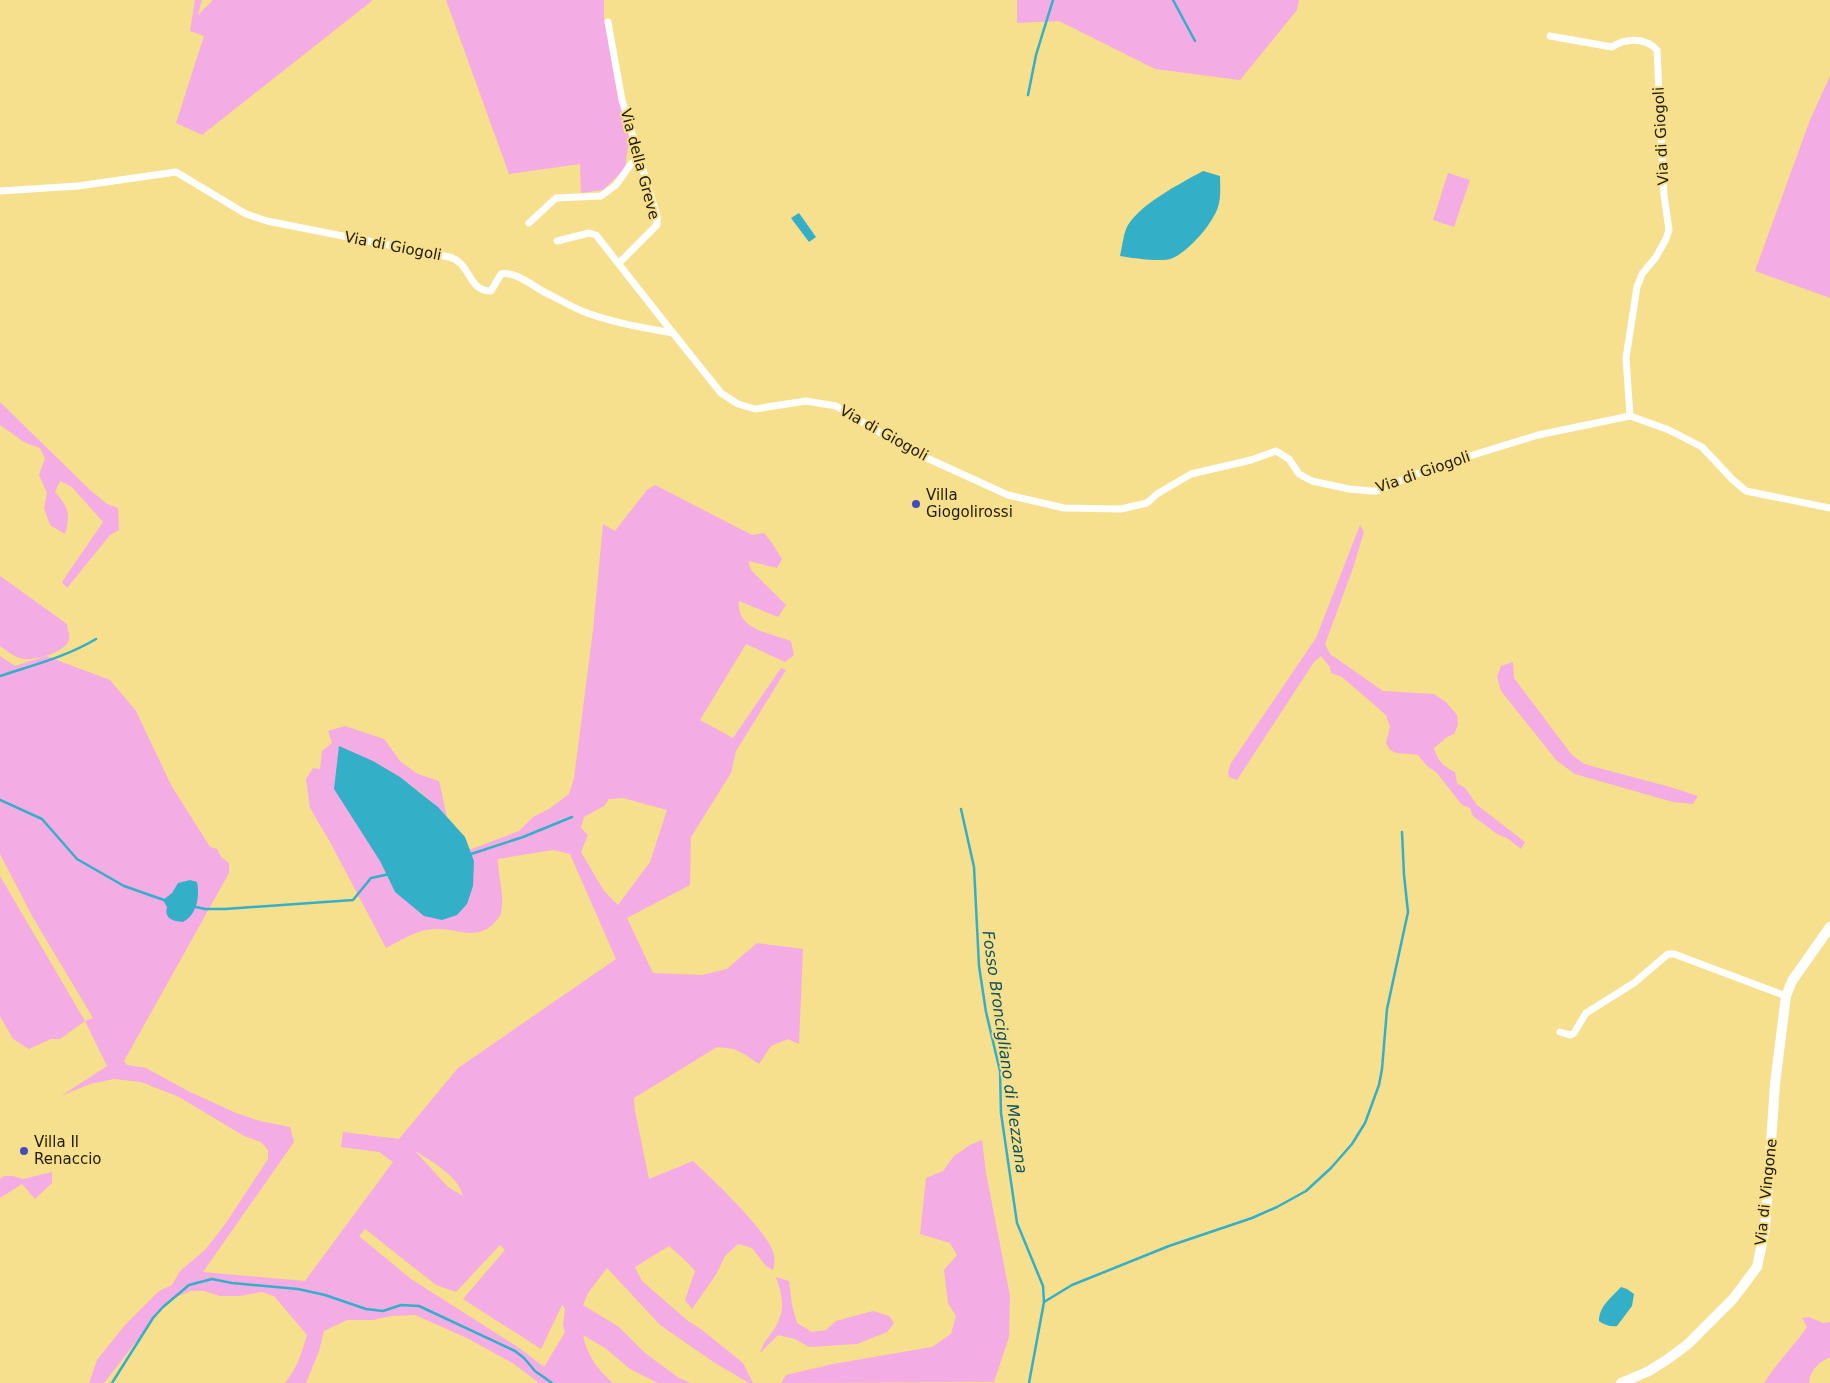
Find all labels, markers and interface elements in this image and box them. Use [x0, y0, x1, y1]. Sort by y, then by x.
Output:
street label: Via di Giogoli [1649, 86, 1673, 186]
street label: Via della Greve [617, 107, 663, 221]
street label: Via di Giogoli [343, 228, 443, 264]
street label: Via di Giogoli [837, 401, 931, 465]
street label: Via di Giogoli [1373, 447, 1473, 497]
place label: Villa Giogolirossi [926, 486, 1013, 521]
marker: Villa Giogolirossi [910, 498, 922, 510]
water label: Fosso Broncigliano di Mezzana [979, 929, 1031, 1175]
place label: Villa Il Renaccio [34, 1133, 102, 1168]
street label: Via di Vingone [1751, 1138, 1781, 1246]
marker: Villa Il Renaccio [18, 1145, 30, 1157]

